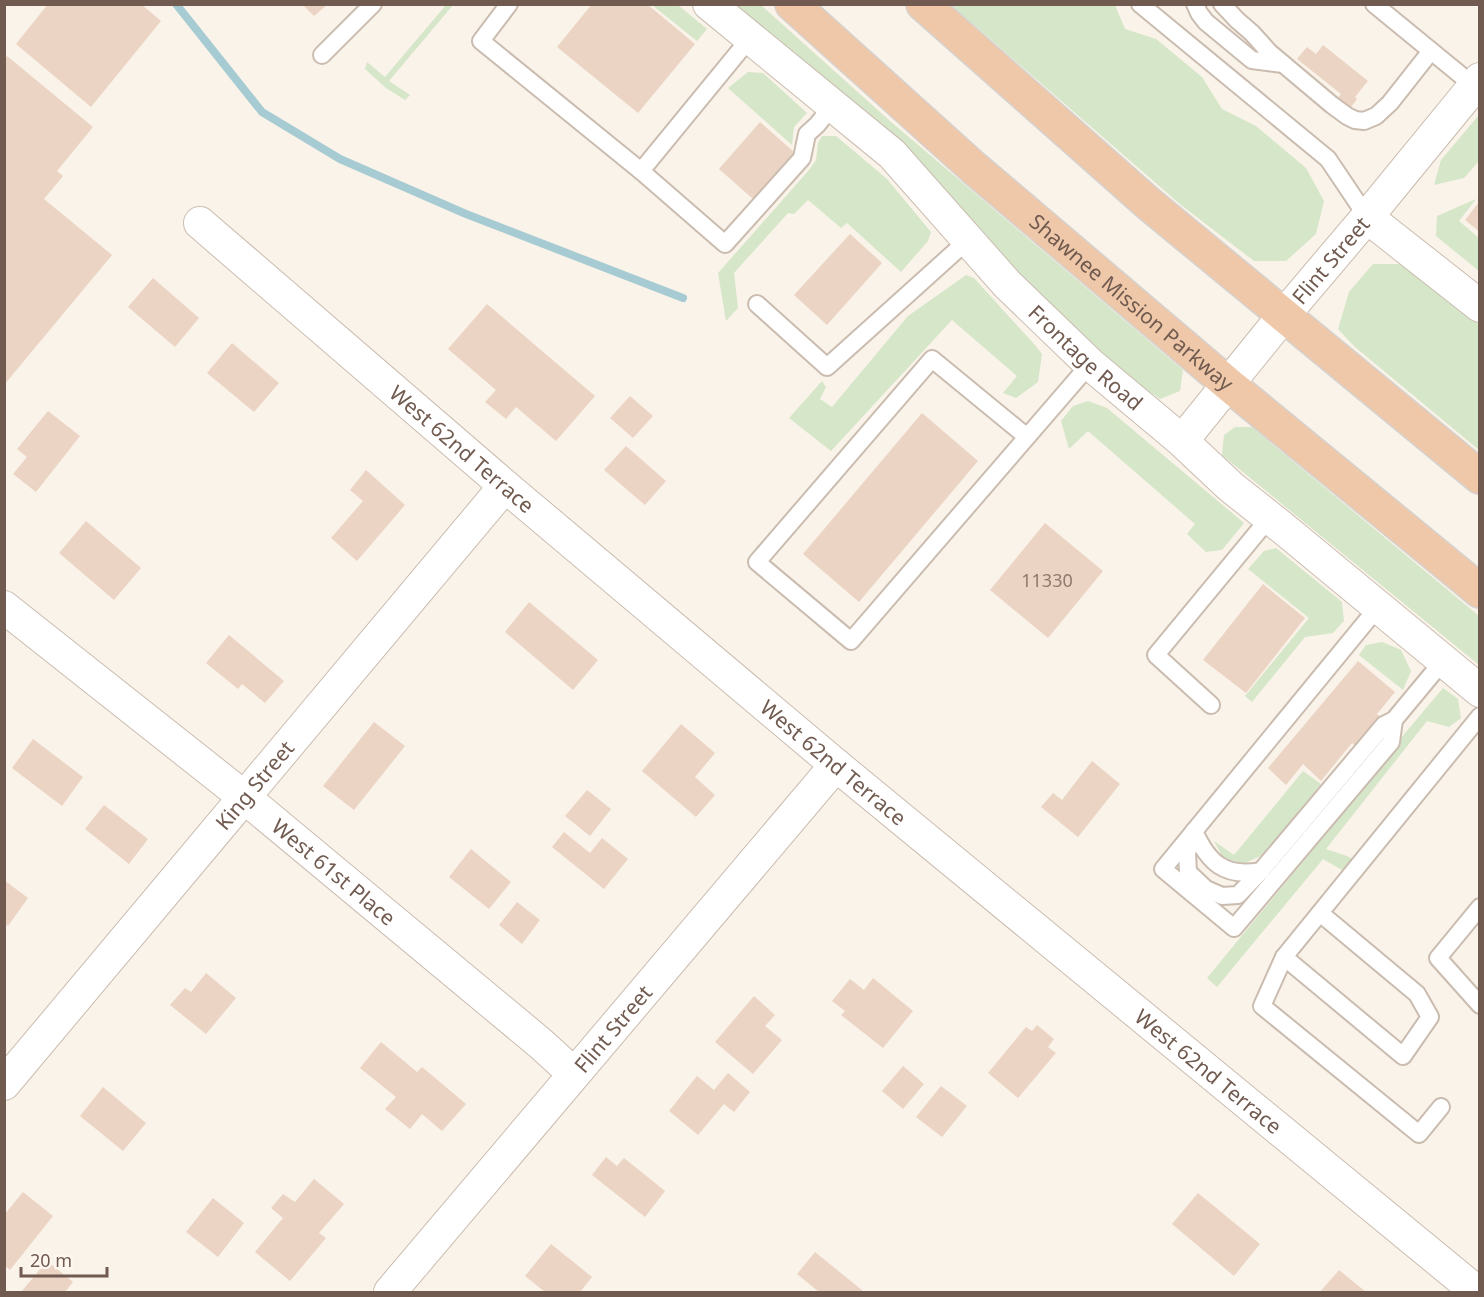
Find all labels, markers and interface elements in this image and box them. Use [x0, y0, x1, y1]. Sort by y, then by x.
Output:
street label: Shawnee Mission Parkway [1024, 207, 1240, 397]
street label: Flint Street [1285, 210, 1376, 310]
street label: Frontage Road [1023, 298, 1149, 416]
street label: West 62nd Terrace [384, 379, 540, 519]
house number: 11330 [1021, 568, 1073, 592]
street label: West 62nd Terrace [755, 693, 912, 831]
street label: King Street [209, 734, 300, 836]
street label: West 61st Place [266, 812, 402, 931]
street label: Flint Street [568, 979, 658, 1078]
street label: West 62nd Terrace [1129, 1003, 1288, 1140]
scale bar [21, 1240, 106, 1278]
text: 20 m [30, 1248, 72, 1272]

